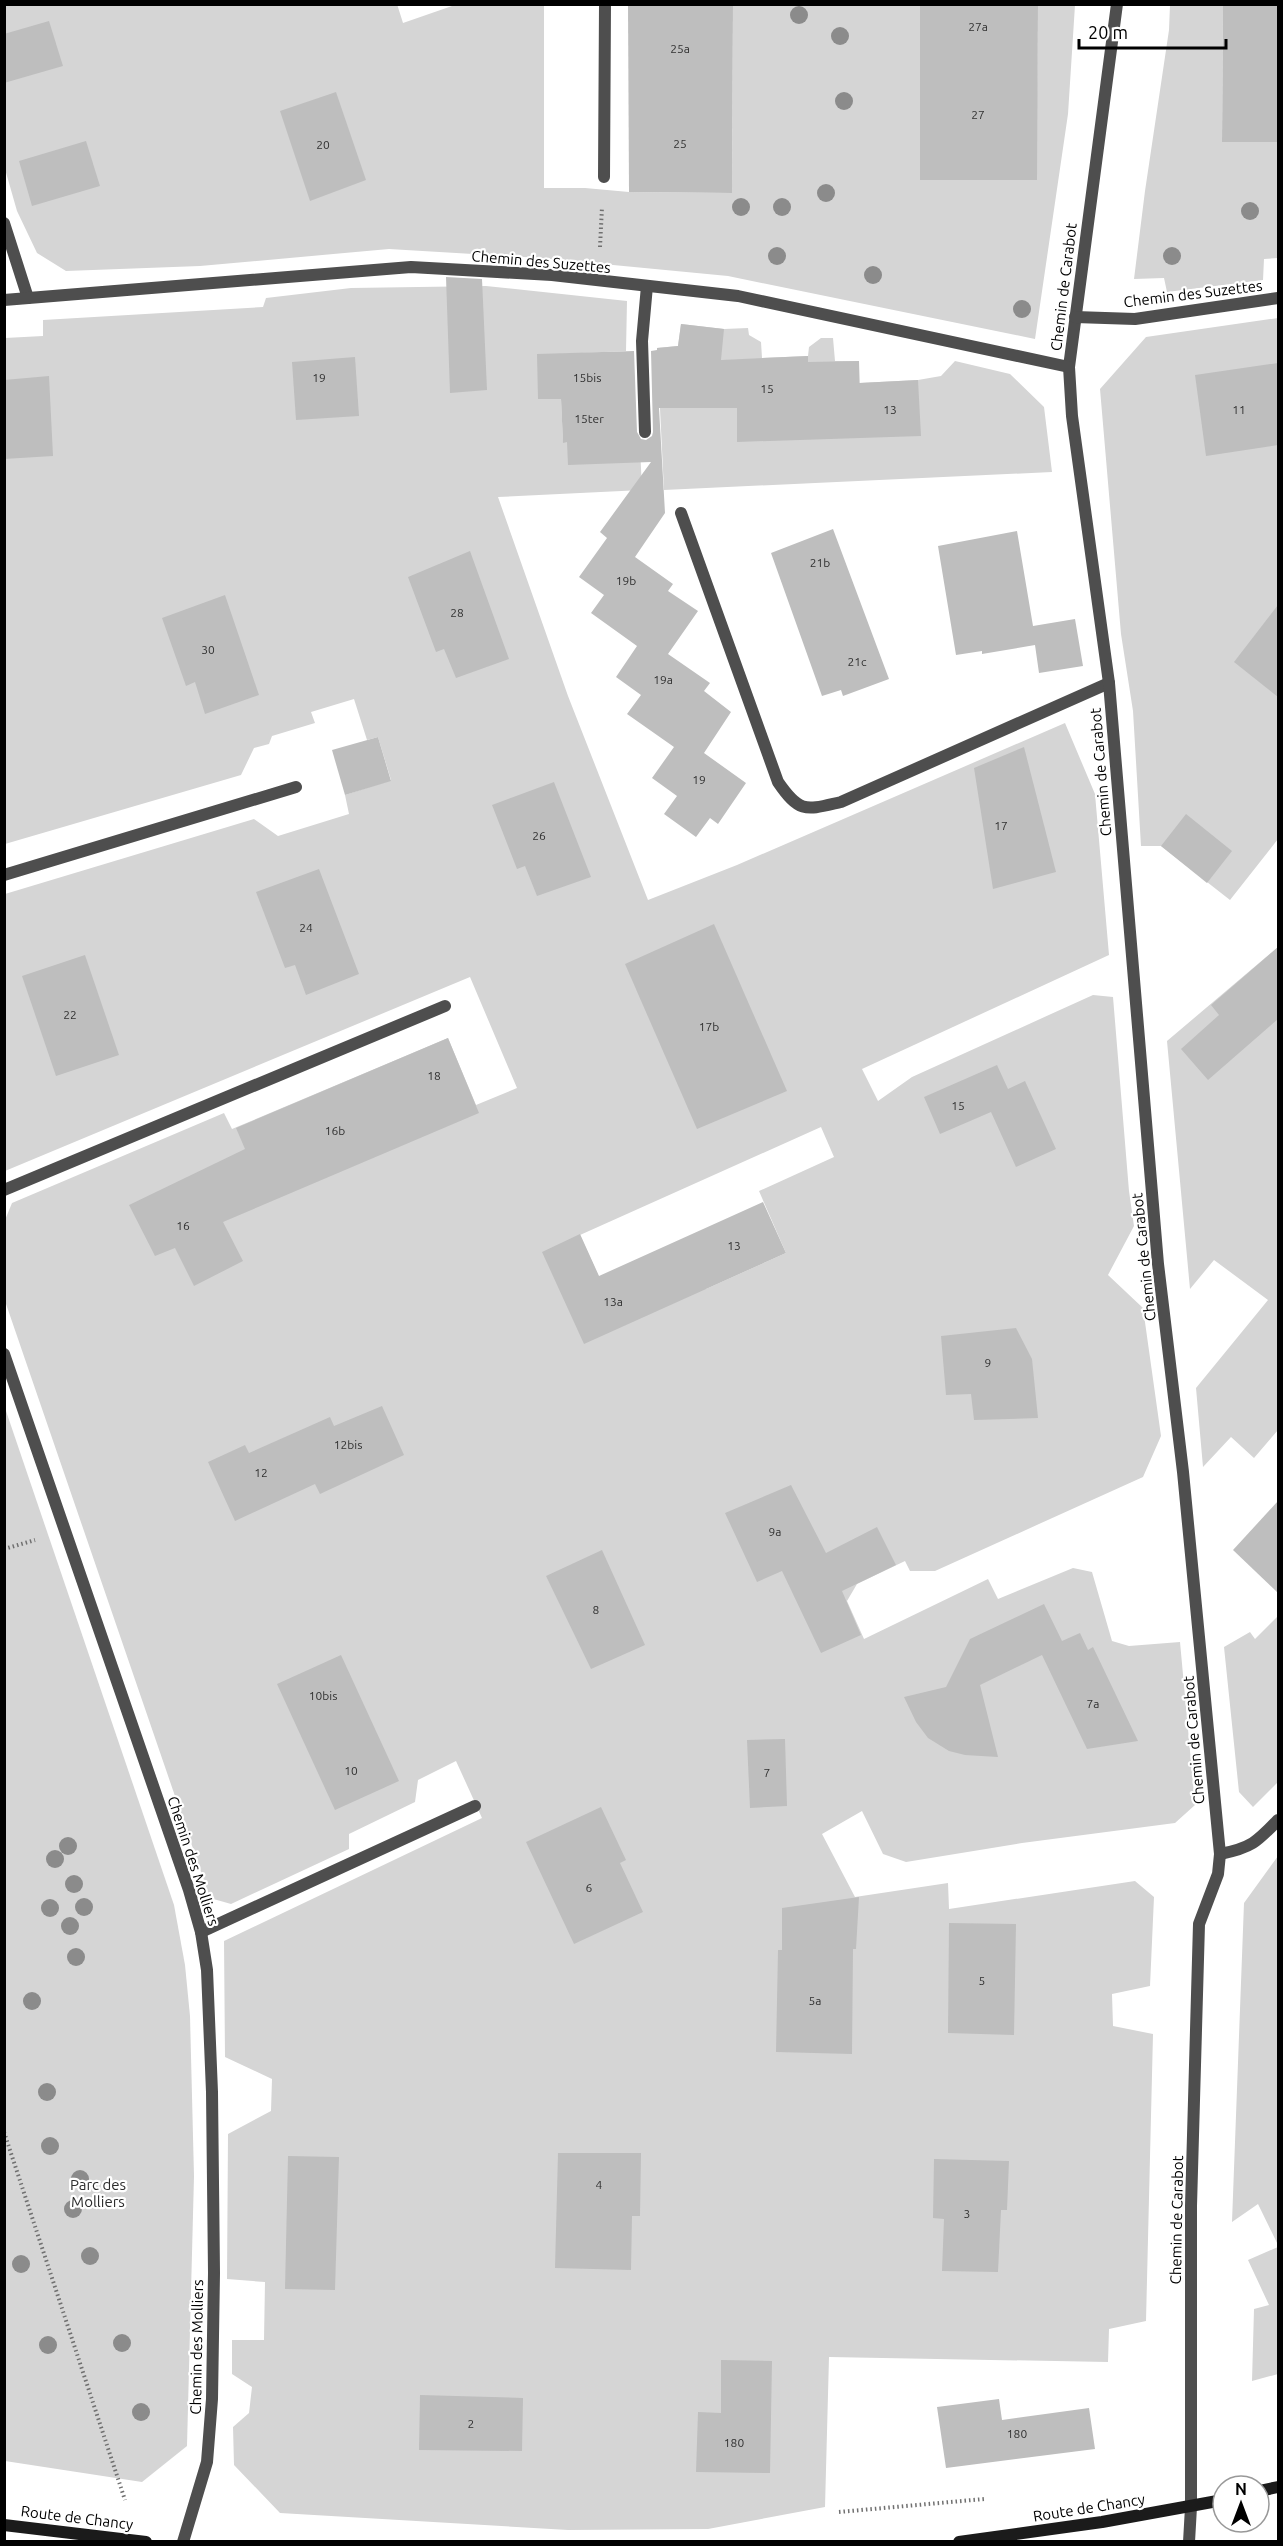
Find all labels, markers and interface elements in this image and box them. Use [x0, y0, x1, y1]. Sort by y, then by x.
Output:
scale bar [1079, 12, 1226, 50]
house number: 27a [968, 20, 988, 33]
text: 20 m [1088, 22, 1128, 42]
house number: 25a [670, 42, 690, 55]
house number: 27 [971, 108, 985, 121]
house number: 25 [673, 137, 687, 150]
house number: 20 [316, 138, 330, 151]
street label: Chemin de Carabot [1047, 222, 1080, 352]
street label: Chemin des Suzettes [471, 247, 611, 276]
street label: Chemin des Suzettes [1123, 277, 1263, 310]
house number: 19 [312, 371, 326, 384]
house number: 15bis [573, 371, 601, 384]
house number: 15 [760, 382, 774, 395]
house number: 13 [883, 403, 897, 416]
house number: 11 [1232, 403, 1246, 416]
house number: 15ter [574, 412, 604, 425]
house number: 21b [810, 556, 830, 569]
house number: 19b [616, 574, 636, 587]
house number: 28 [450, 606, 464, 619]
house number: 30 [201, 643, 215, 656]
house number: 21c [847, 655, 867, 668]
house number: 19a [653, 673, 673, 686]
street label: Chemin de Carabot [1086, 707, 1115, 837]
house number: 19 [692, 773, 706, 786]
house number: 17 [994, 819, 1008, 832]
house number: 26 [532, 829, 546, 842]
house number: 24 [299, 921, 313, 934]
house number: 22 [63, 1008, 77, 1021]
house number: 17b [699, 1020, 719, 1033]
house number: 18 [427, 1069, 441, 1082]
house number: 15 [951, 1099, 965, 1112]
house number: 16b [325, 1124, 345, 1137]
street label: Chemin de Carabot [1128, 1192, 1159, 1322]
house number: 16 [176, 1219, 190, 1232]
house number: 13 [727, 1239, 741, 1252]
house number: 13a [603, 1295, 623, 1308]
house number: 9 [985, 1356, 991, 1369]
house number: 12bis [334, 1438, 362, 1451]
house number: 12 [254, 1466, 268, 1479]
house number: 9a [769, 1525, 781, 1538]
house number: 8 [593, 1603, 600, 1616]
street label: Chemin de Carabot [1179, 1675, 1208, 1805]
house number: 10bis [309, 1689, 337, 1702]
house number: 7a [1087, 1697, 1099, 1710]
house number: 10 [344, 1764, 358, 1777]
house number: 7 [764, 1766, 770, 1779]
street label: Chemin des Molliers [164, 1794, 222, 1928]
house number: 6 [586, 1881, 593, 1894]
house number: 5 [979, 1974, 985, 1987]
house number: 5a [809, 1994, 821, 2007]
street label: Chemin de Carabot [1167, 2155, 1186, 2285]
park label: Parc des Molliers [70, 2176, 126, 2210]
house number: 4 [596, 2178, 603, 2191]
house number: 3 [964, 2207, 970, 2220]
street label: Chemin des Molliers [187, 2279, 206, 2415]
house number: 2 [468, 2417, 474, 2430]
house number: 180 [1007, 2427, 1027, 2440]
house number: 180 [724, 2436, 744, 2449]
north arrow [1211, 2474, 1271, 2534]
text: N [1235, 2480, 1247, 2498]
street label: Route de Chancy [1032, 2490, 1146, 2525]
street label: Route de Chancy [20, 2502, 134, 2533]

